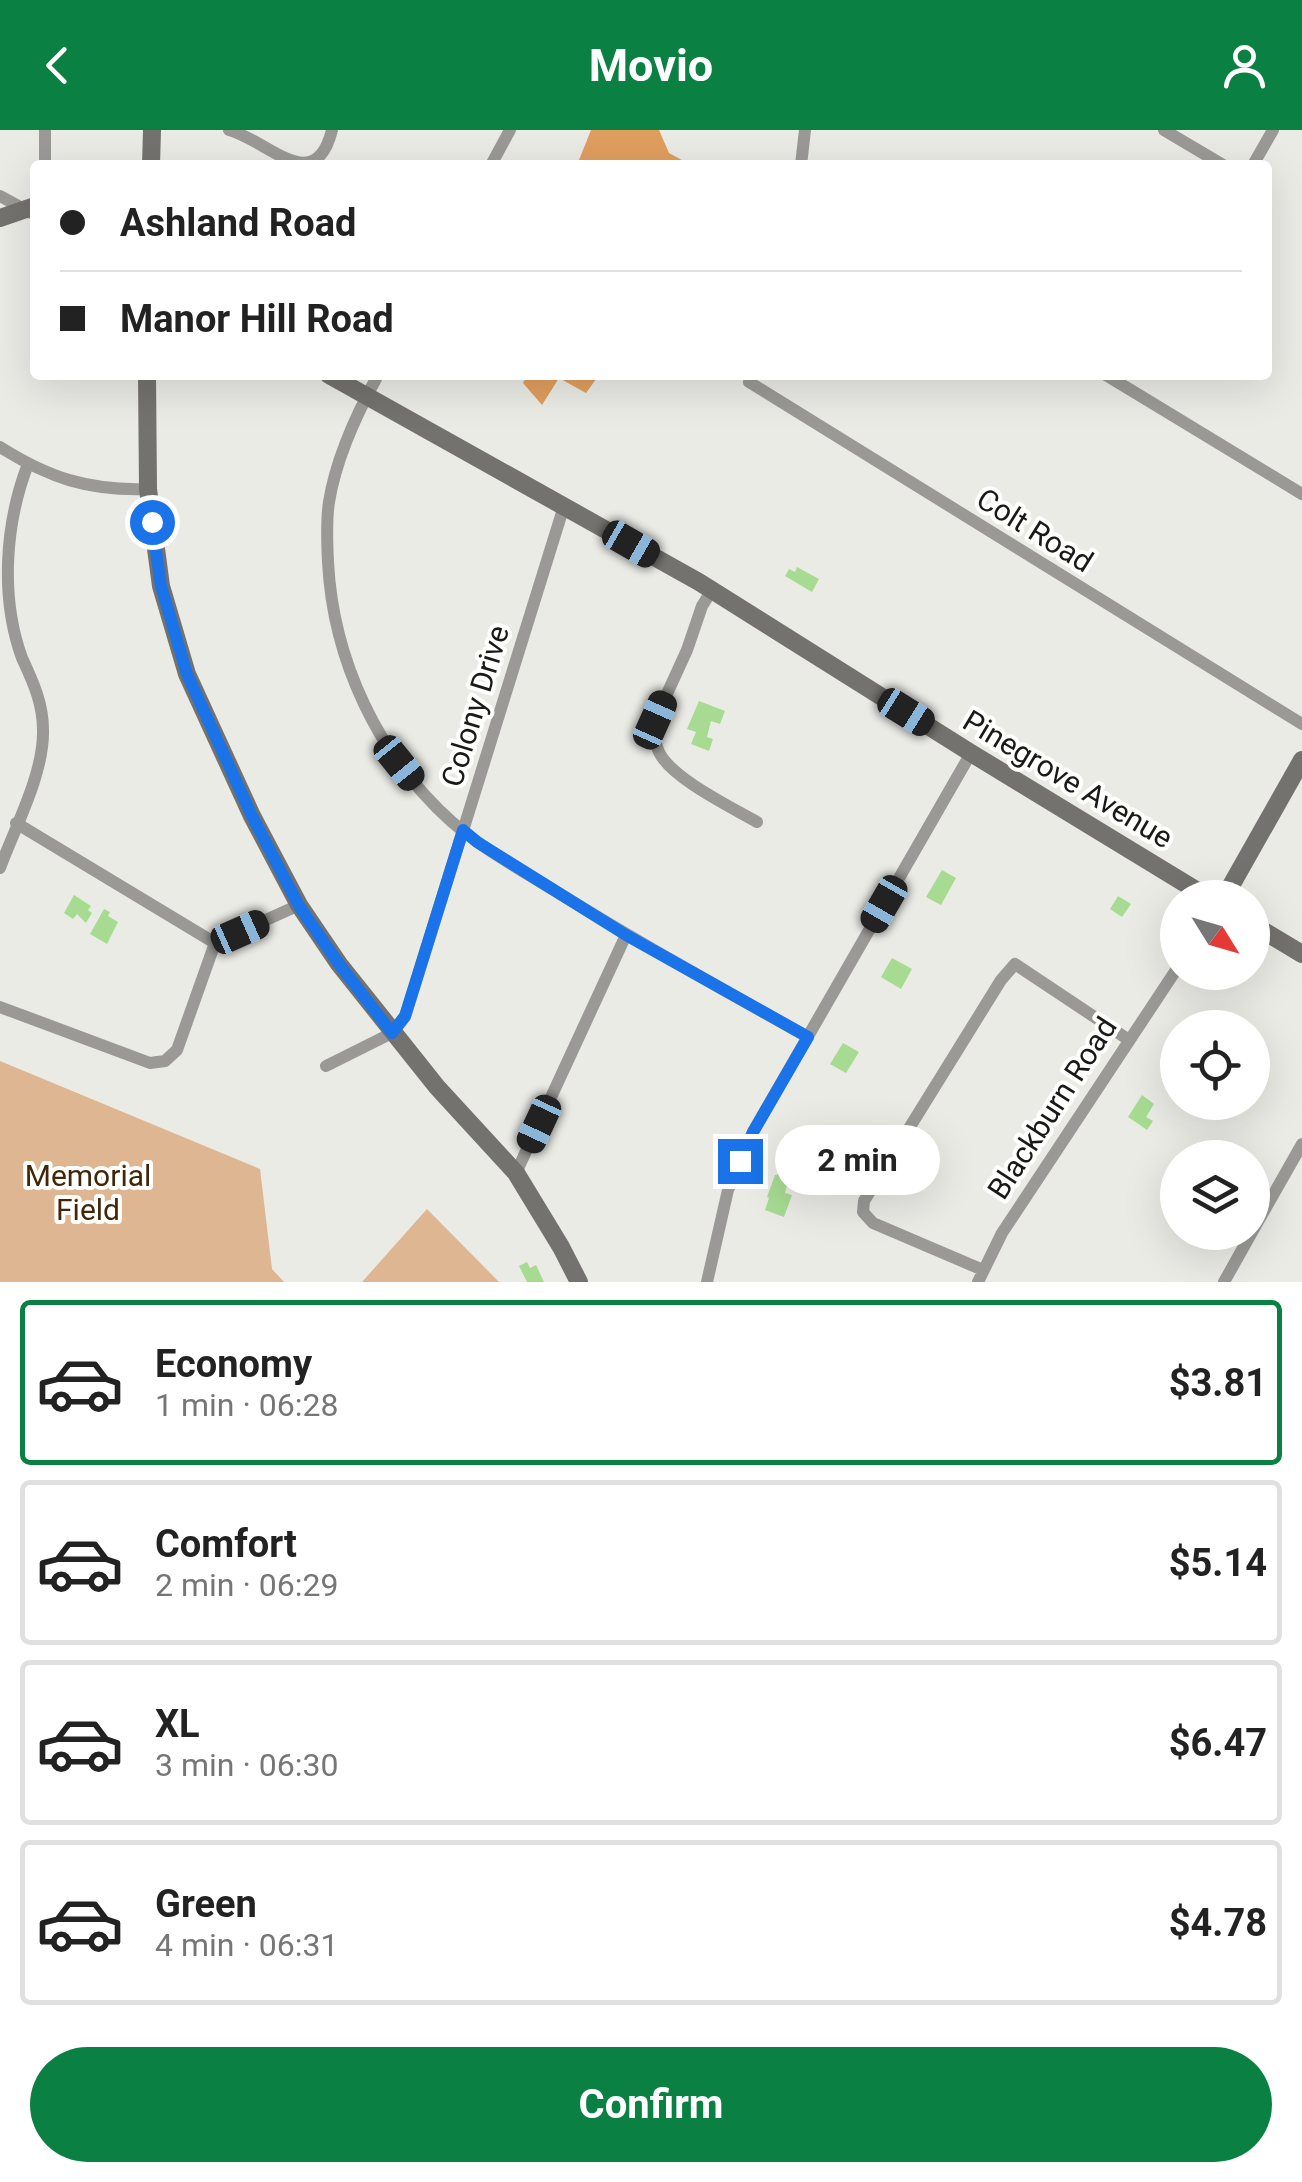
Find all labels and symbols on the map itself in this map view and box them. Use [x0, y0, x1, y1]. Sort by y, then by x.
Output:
street label: Colt Road [971, 481, 1099, 579]
route start [130, 500, 175, 545]
car [598, 516, 664, 572]
street label: Colony Drive [434, 621, 516, 791]
car [873, 683, 939, 741]
car [629, 686, 681, 754]
street label: Pinegrove Avenue [957, 703, 1179, 855]
car [368, 730, 430, 796]
car [856, 871, 912, 937]
north arrow [1160, 880, 1270, 990]
car [206, 906, 274, 958]
street label: Blackburn Road [980, 1011, 1124, 1205]
car [513, 1090, 565, 1158]
callout: 2 min [775, 1126, 940, 1196]
route end [718, 1139, 763, 1184]
park label: Memorial Field [25, 1158, 151, 1227]

